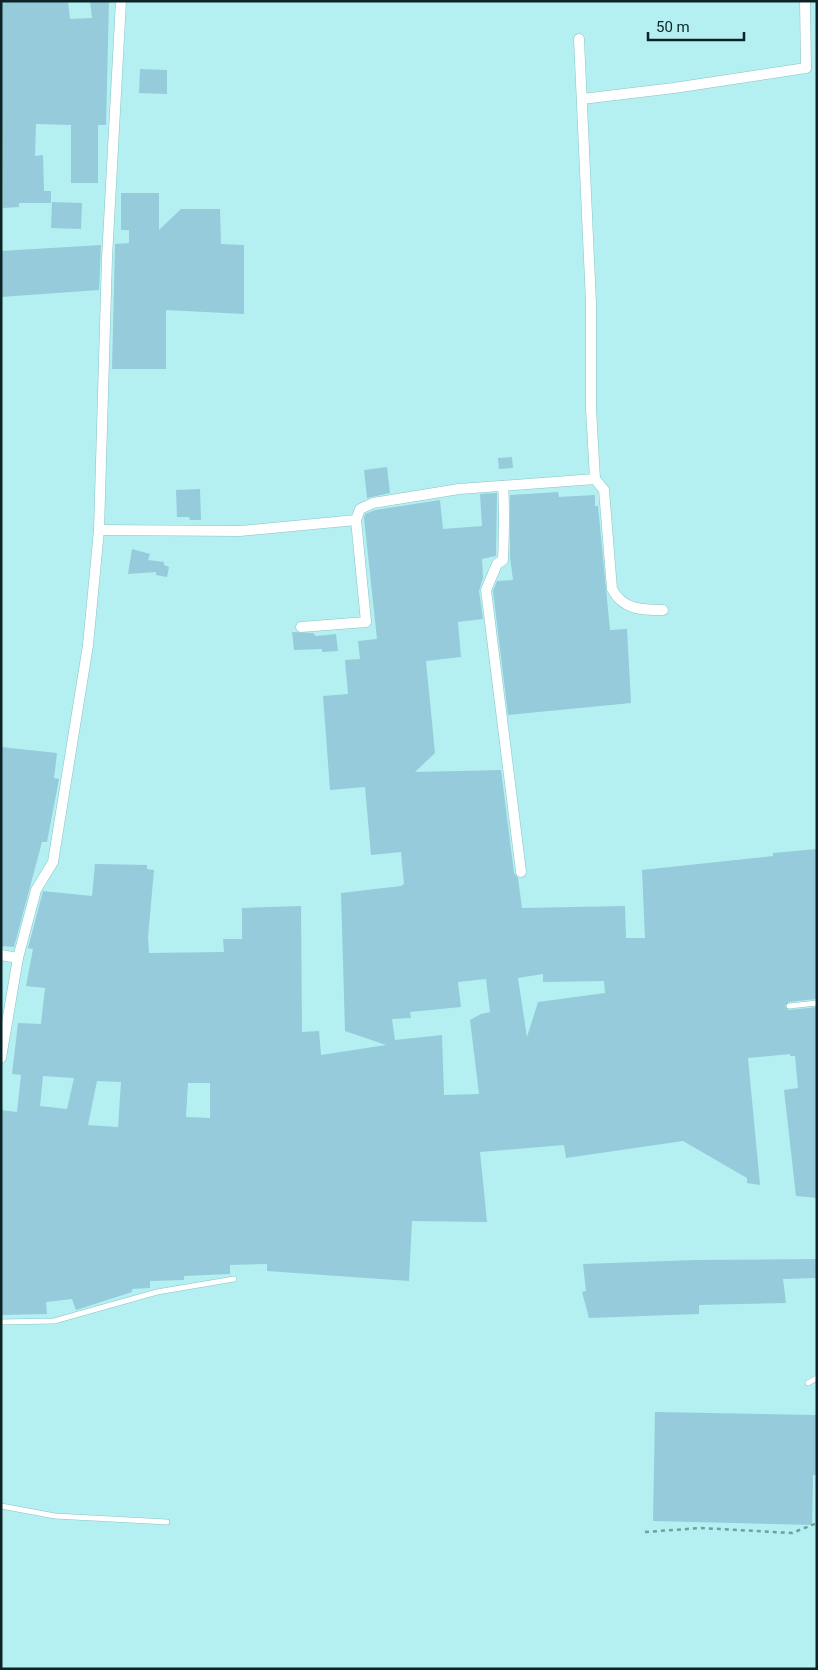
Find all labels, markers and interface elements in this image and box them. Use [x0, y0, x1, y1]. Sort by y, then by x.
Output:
scale bar [648, 10, 744, 42]
text: 50 m [656, 18, 690, 36]

